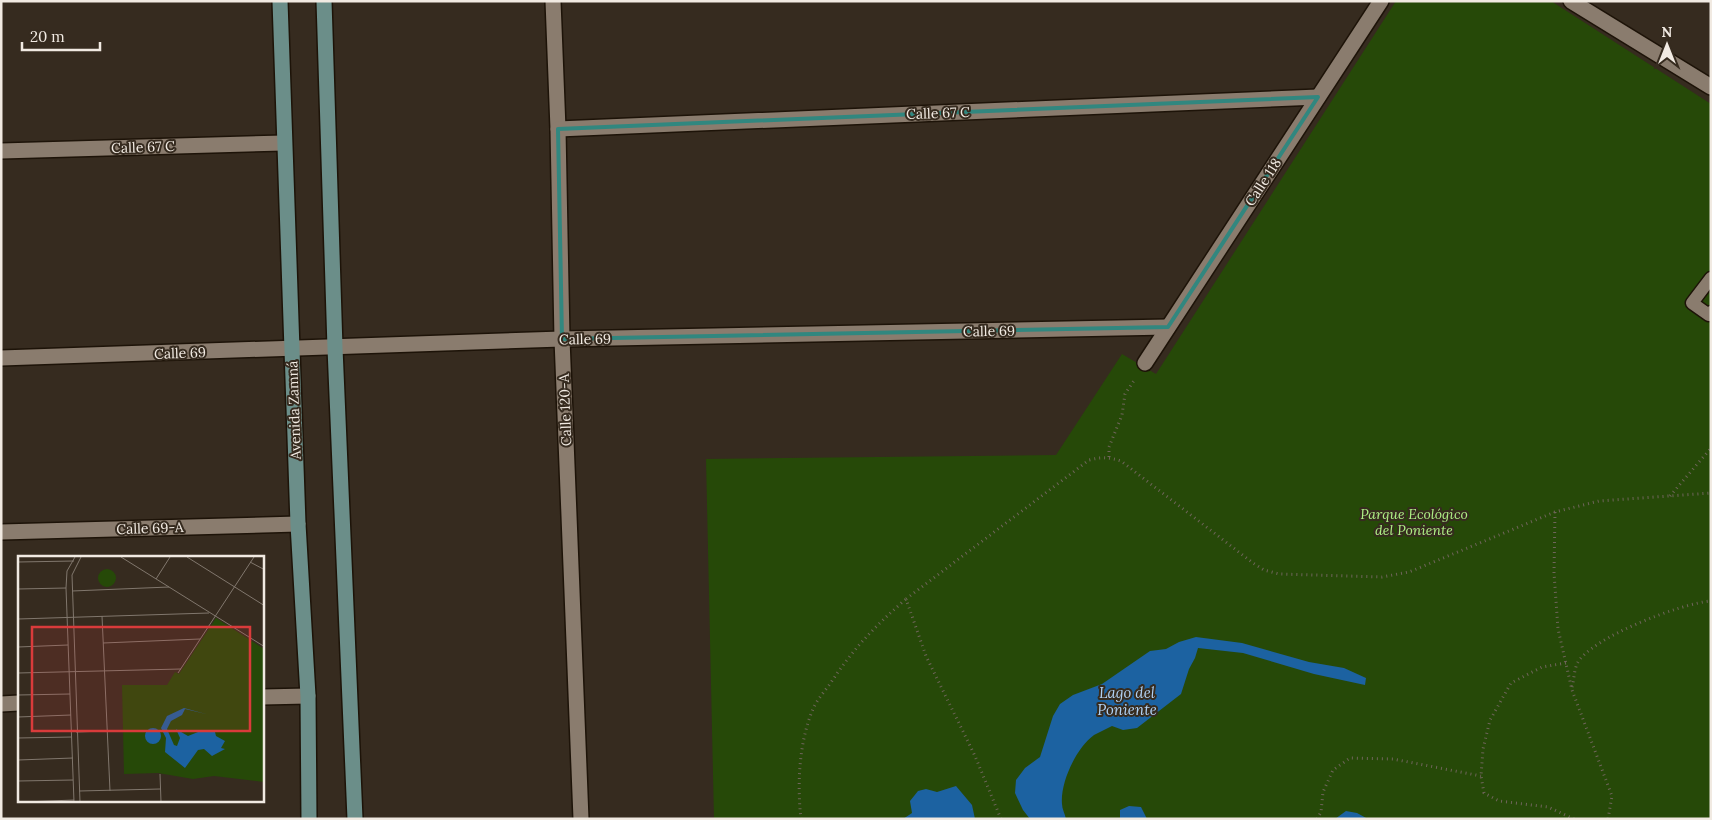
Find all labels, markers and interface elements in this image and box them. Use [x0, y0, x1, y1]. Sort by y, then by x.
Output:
scale bar [22, 20, 100, 52]
north arrow [1642, 20, 1692, 70]
text: N [1662, 23, 1673, 41]
text: 20 m [30, 27, 65, 46]
street label: Calle 67 C [906, 103, 970, 123]
street label: Calle 67 C [111, 137, 175, 157]
street label: Calle 118 [1241, 154, 1285, 210]
street label: Calle 69 [963, 322, 1015, 340]
street label: Calle 69 [559, 330, 611, 348]
street label: Calle 69 [154, 343, 206, 363]
street label: Avenida Zamná [283, 360, 305, 461]
street label: Calle 120-A [555, 373, 575, 447]
park label: Parque Ecológico del Poniente [1360, 505, 1468, 539]
street label: Calle 69-A [116, 518, 184, 538]
inset map [18, 556, 264, 802]
water label: Lago del Poniente [1097, 683, 1157, 719]

